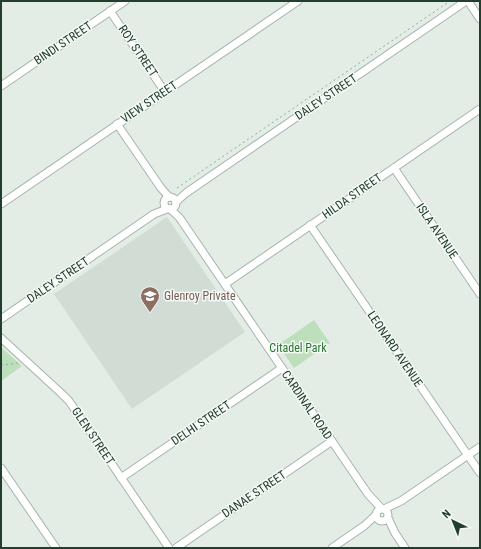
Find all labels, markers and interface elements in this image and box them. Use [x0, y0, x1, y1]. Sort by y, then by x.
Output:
street label: BINDI STREET [31, 19, 95, 67]
street label: ROY STREET [116, 22, 160, 80]
street label: DALEY STREET [292, 71, 360, 123]
street label: VIEW STREET [118, 78, 180, 126]
street label: HILDA STREET [319, 170, 385, 222]
street label: ISLA AVENUE [413, 201, 461, 261]
street label: DALEY STREET [24, 254, 92, 306]
school or university icon: Glenroy Private [139, 285, 161, 313]
place label: Glenroy Private [164, 289, 236, 303]
street label: LEONARD AVENUE [364, 308, 426, 390]
park label: Citadel Park [269, 341, 327, 355]
street label: CARDINAL ROAD [279, 368, 335, 442]
street label: DELHI STREET [169, 398, 233, 448]
street label: GLEN STREET [69, 405, 117, 467]
street label: DANAE STREET [219, 468, 289, 520]
north arrow [433, 501, 473, 541]
text: N [440, 507, 454, 521]

